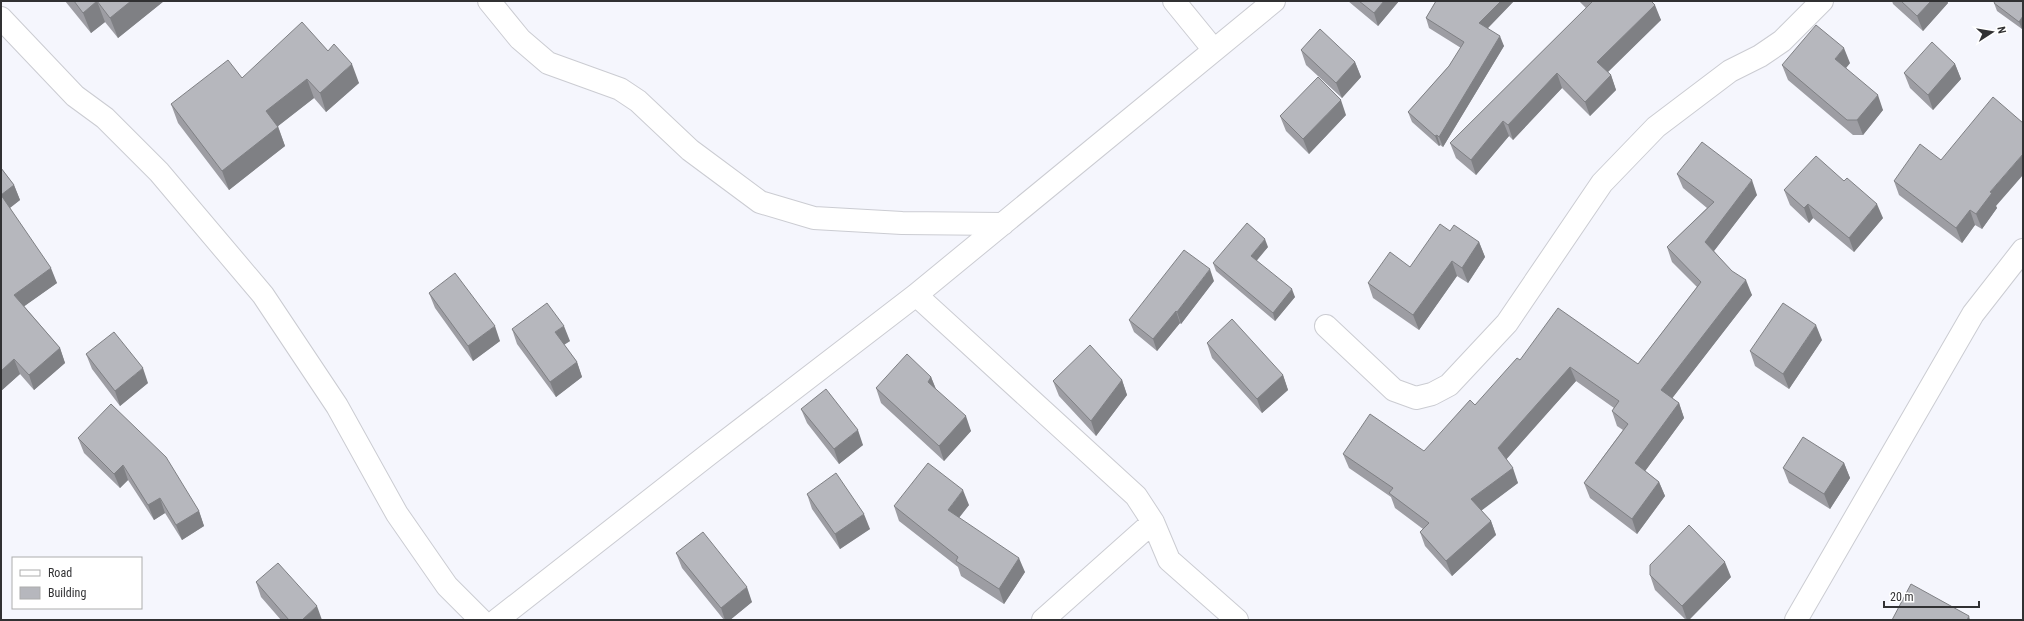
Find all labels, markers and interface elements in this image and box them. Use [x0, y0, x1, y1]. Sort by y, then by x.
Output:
north arrow [1972, 12, 2012, 52]
text: N [1994, 25, 2008, 35]
legend [12, 557, 142, 609]
text: Road [48, 566, 72, 580]
scale bar [1884, 583, 1979, 609]
text: Building [48, 586, 86, 600]
text: 20 m [1890, 590, 1914, 604]

